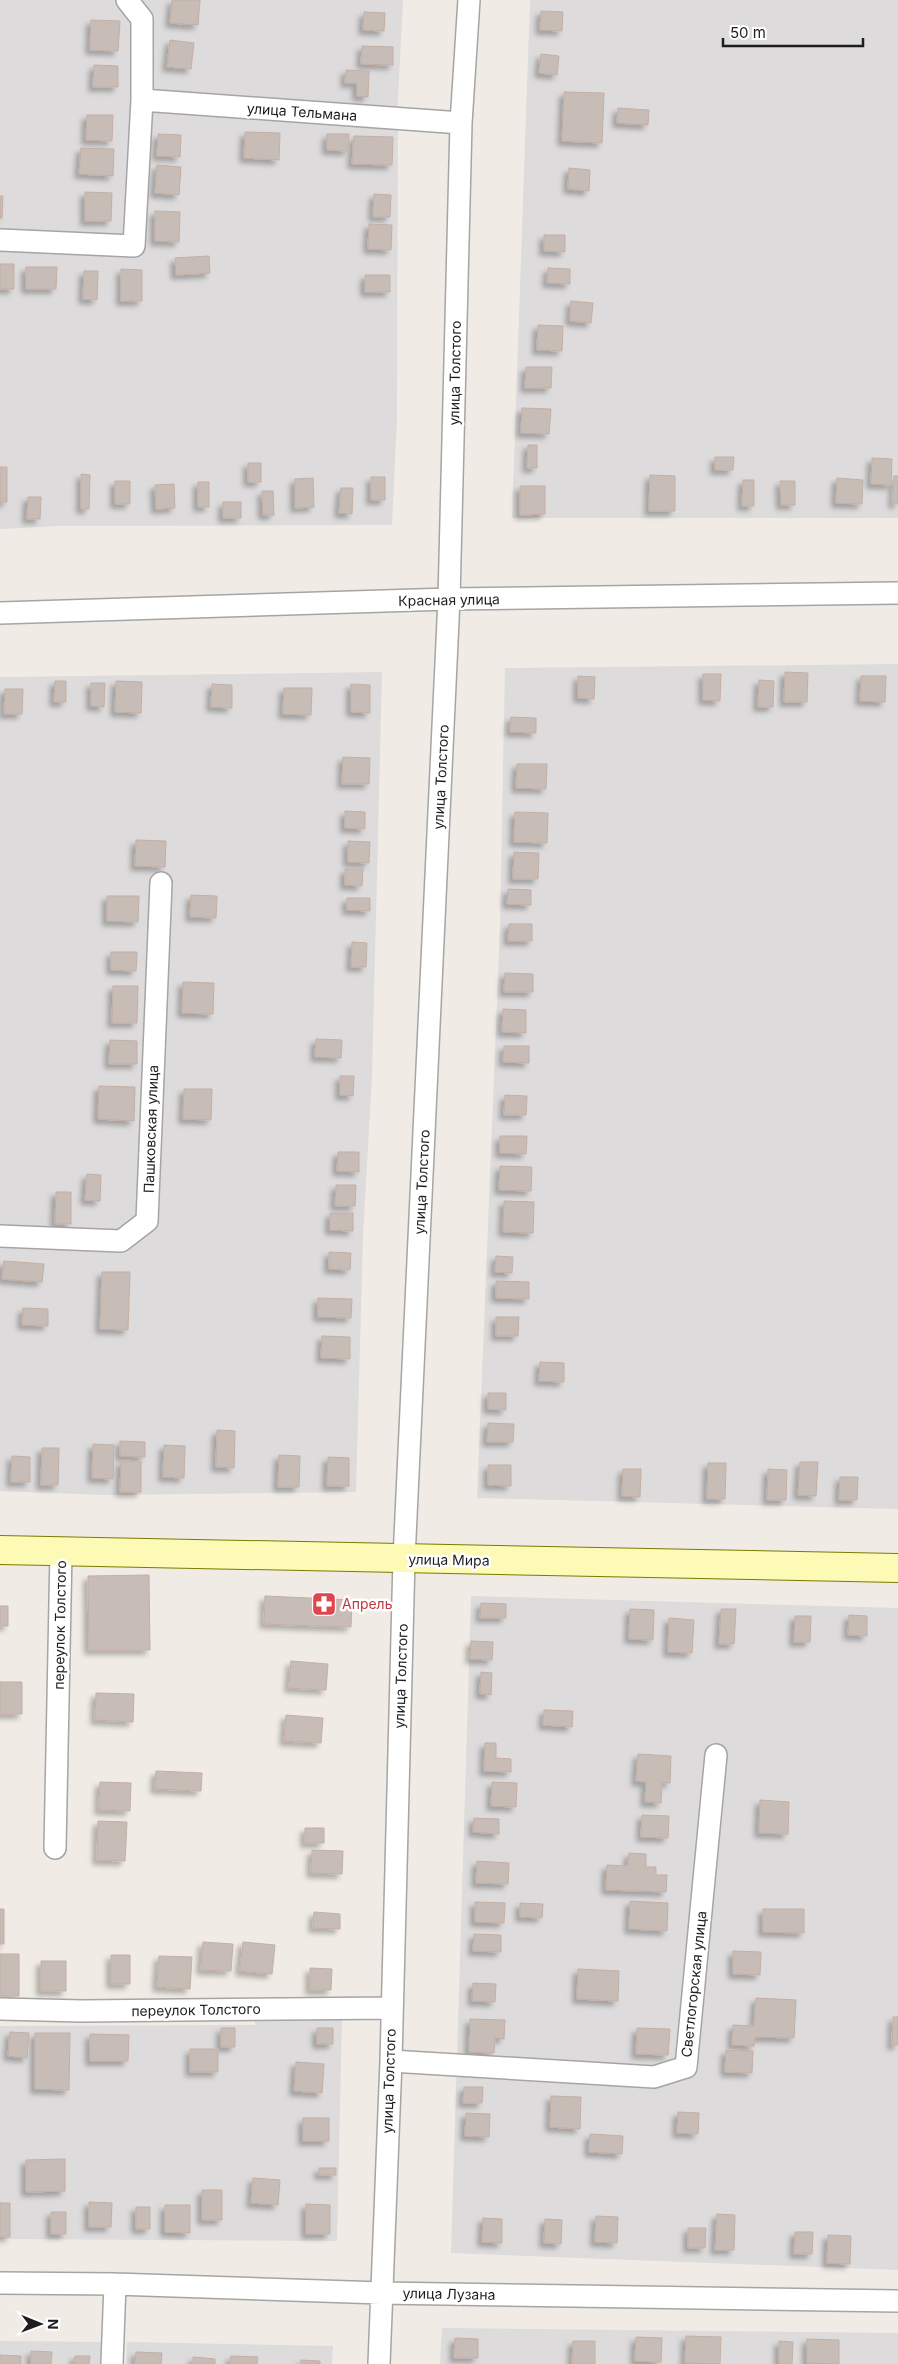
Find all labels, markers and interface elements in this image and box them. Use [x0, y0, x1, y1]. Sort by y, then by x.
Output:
scale bar [723, 15, 863, 47]
text: 50 m [730, 23, 766, 42]
street label: улица Тельмана [246, 99, 358, 124]
street label: улица Толстого [445, 320, 464, 426]
street label: Красная улица [398, 590, 500, 609]
street label: улица Толстого [429, 724, 452, 830]
street label: Пашковская улица [140, 1065, 161, 1193]
street label: улица Толстого [410, 1129, 433, 1235]
street label: улица Мира [408, 1550, 490, 1569]
street label: переулок Толстого [50, 1560, 69, 1690]
pharmacy icon: Апрель [311, 1591, 337, 1617]
place label: Апрель [342, 1595, 393, 1612]
street label: улица Толстого [390, 1623, 411, 1729]
street label: Светлогорская улица [677, 1910, 710, 2058]
street label: переулок Толстого [131, 2000, 261, 2019]
street label: улица Толстого [378, 2028, 399, 2134]
street label: улица Лузана [402, 2284, 496, 2303]
north arrow [15, 2299, 65, 2349]
text: N [45, 2319, 62, 2330]

